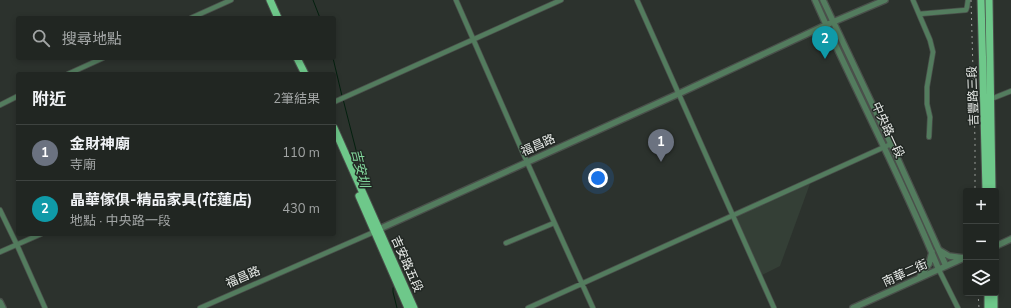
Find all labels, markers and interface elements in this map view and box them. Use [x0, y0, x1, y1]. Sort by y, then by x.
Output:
search box [16, 16, 336, 60]
pin: 2 [812, 26, 838, 59]
icon: search [30, 27, 52, 49]
text: 搜尋地點 [62, 29, 122, 49]
street label: 吉豐路三段 [964, 66, 982, 126]
text: 附近 [32, 88, 66, 111]
text: 2筆結果 [273, 90, 320, 108]
street label: 中央路一段 [868, 99, 908, 161]
pin: 1 [648, 129, 674, 162]
street label: 福昌路 [518, 130, 558, 160]
text: 金財神廟 [70, 134, 130, 154]
text: 1 [41, 144, 49, 162]
text: 110 m [282, 144, 320, 162]
water label: 吉安圳 [347, 147, 374, 191]
text: 寺廟 [70, 156, 96, 174]
your location [588, 168, 608, 188]
map controls [963, 188, 999, 296]
button: + [963, 188, 999, 224]
text: 晶華傢俱-精品家具(花蓮店) [70, 190, 252, 210]
text: 2 [41, 200, 49, 218]
text: 430 m [282, 200, 320, 218]
text: 地點 · 中央路一段 [70, 212, 171, 230]
button: − [963, 224, 999, 260]
street label: 吉安路五段 [387, 233, 427, 295]
street label: 南華二街 [880, 256, 930, 290]
button: layers [963, 260, 999, 296]
street label: 福昌路 [223, 263, 263, 291]

